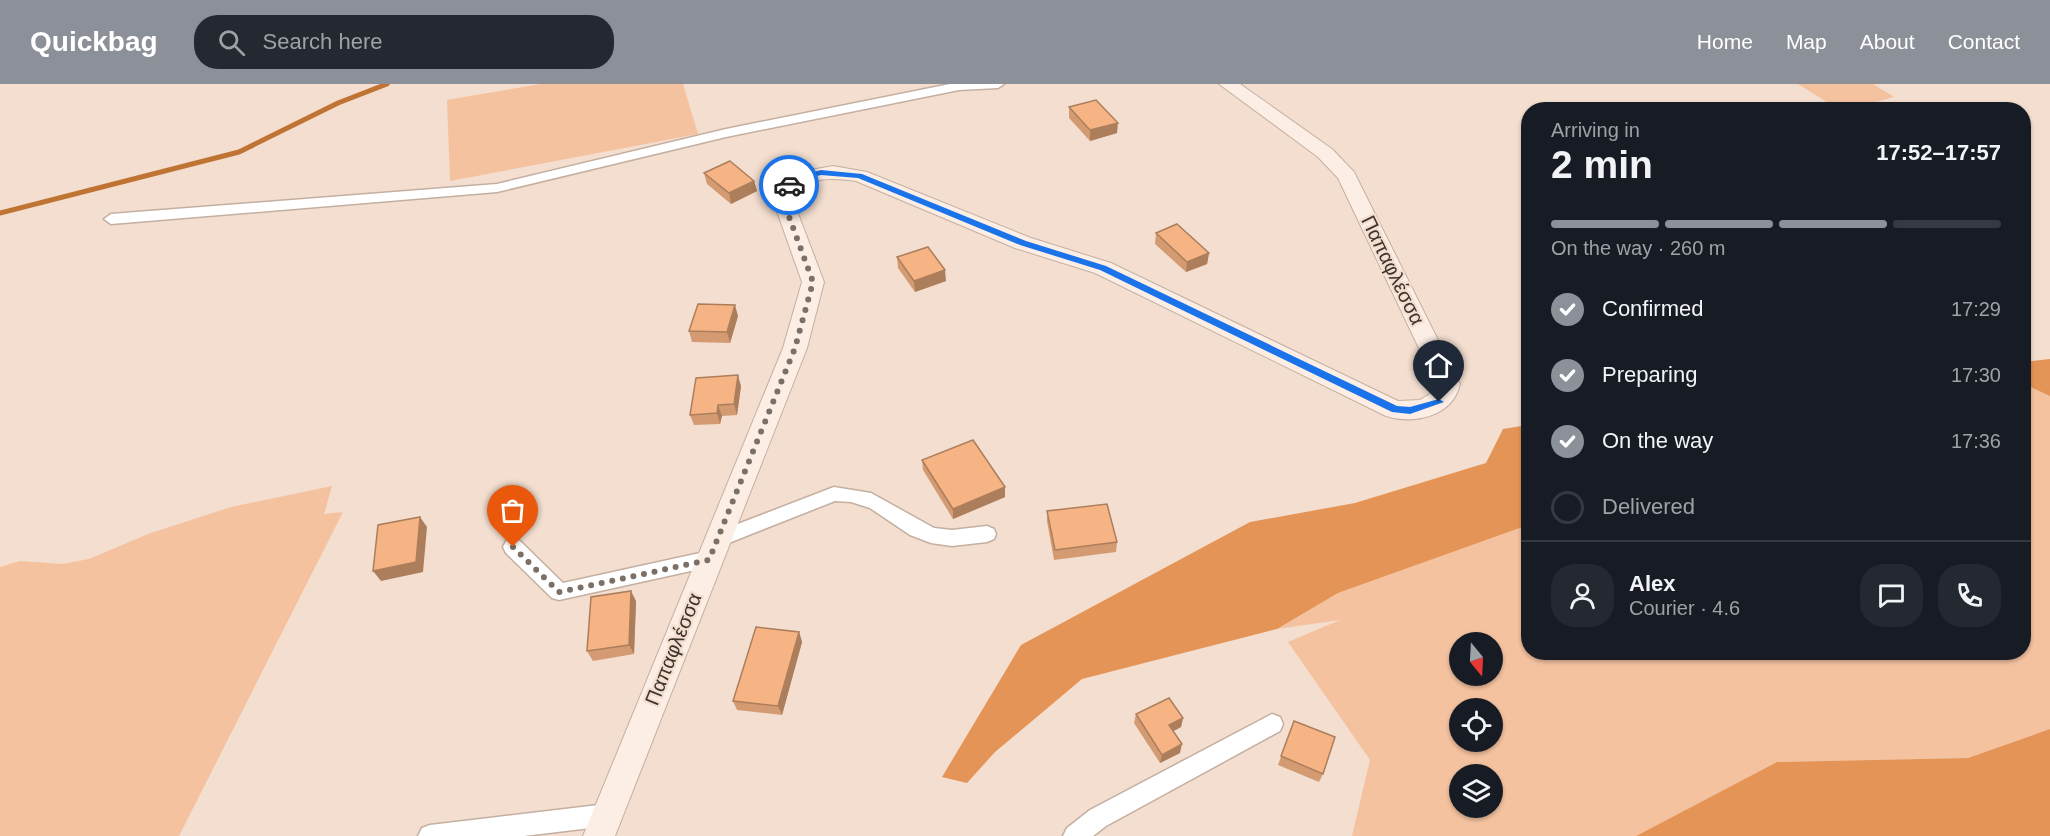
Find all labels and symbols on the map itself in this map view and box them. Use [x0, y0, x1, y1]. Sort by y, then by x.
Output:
courier [759, 155, 819, 215]
street label: Παπαφλέσσα [1357, 212, 1429, 328]
pin [1413, 340, 1464, 402]
pin [487, 485, 538, 547]
street label: Παπαφλέσσα [641, 590, 705, 708]
north arrow [1449, 632, 1503, 686]

